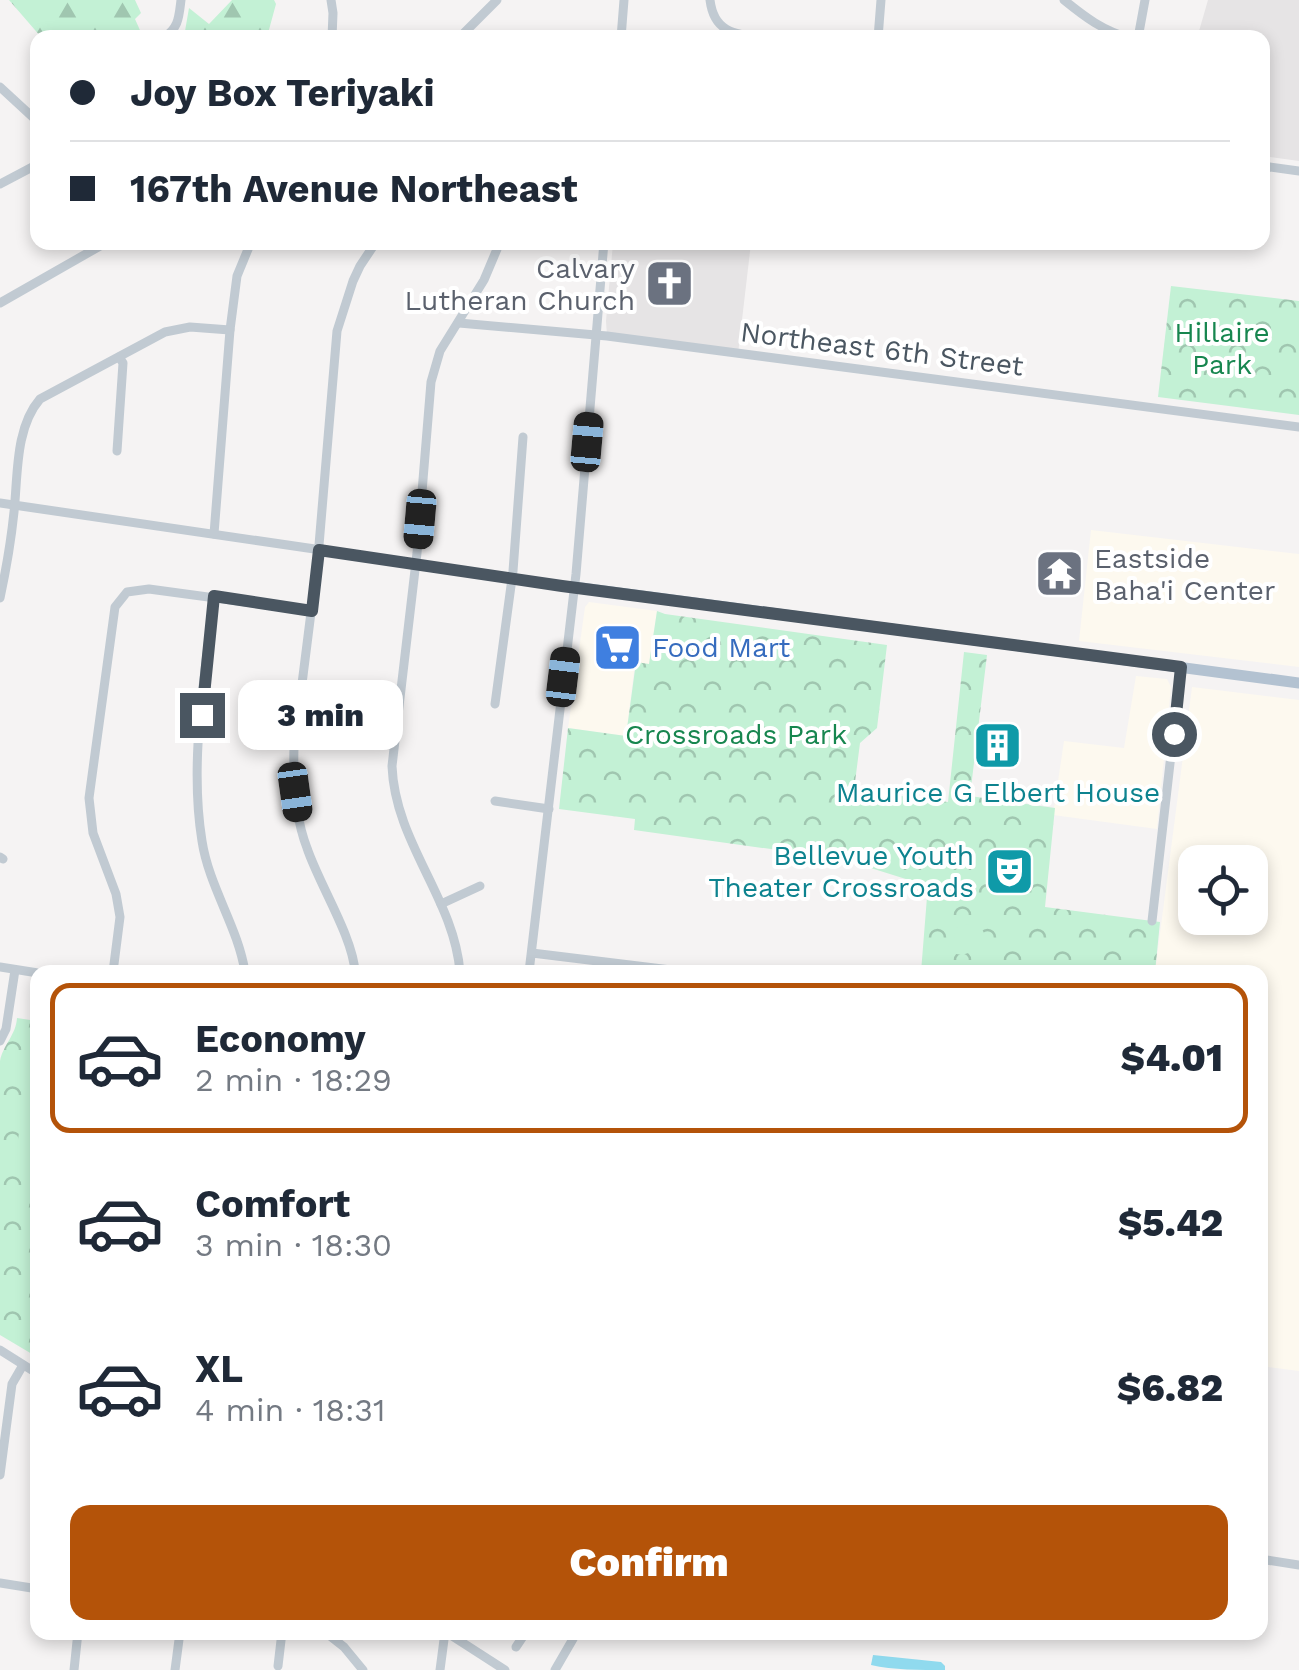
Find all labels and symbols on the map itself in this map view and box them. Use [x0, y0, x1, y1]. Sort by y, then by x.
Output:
place label: Calvary Lutheran Church [405, 252, 636, 317]
church icon: Calvary Lutheran Church [644, 258, 696, 310]
street label: Northeast 6th Street [739, 315, 1026, 383]
park label: Hillaire Park [1174, 316, 1270, 381]
car [569, 411, 605, 473]
car [402, 488, 438, 550]
place label: Eastside Baha'i Center [1094, 542, 1275, 607]
temple icon: Eastside Baha'i Center [1033, 548, 1085, 600]
supermarket icon: Food Mart [591, 621, 643, 673]
place label: Food Mart [652, 631, 790, 664]
car [544, 645, 582, 709]
callout: 3 min [237, 680, 402, 750]
route end [180, 693, 225, 738]
route start [1152, 712, 1197, 757]
park label: Crossroads Park [625, 718, 847, 751]
building icon: Maurice G Elbert House [972, 719, 1024, 771]
car [276, 760, 314, 824]
place label: Maurice G Elbert House [836, 776, 1160, 809]
place label: Bellevue Youth Theater Crossroads [708, 839, 974, 904]
theatre icon: Bellevue Youth Theater Crossroads [983, 845, 1035, 897]

